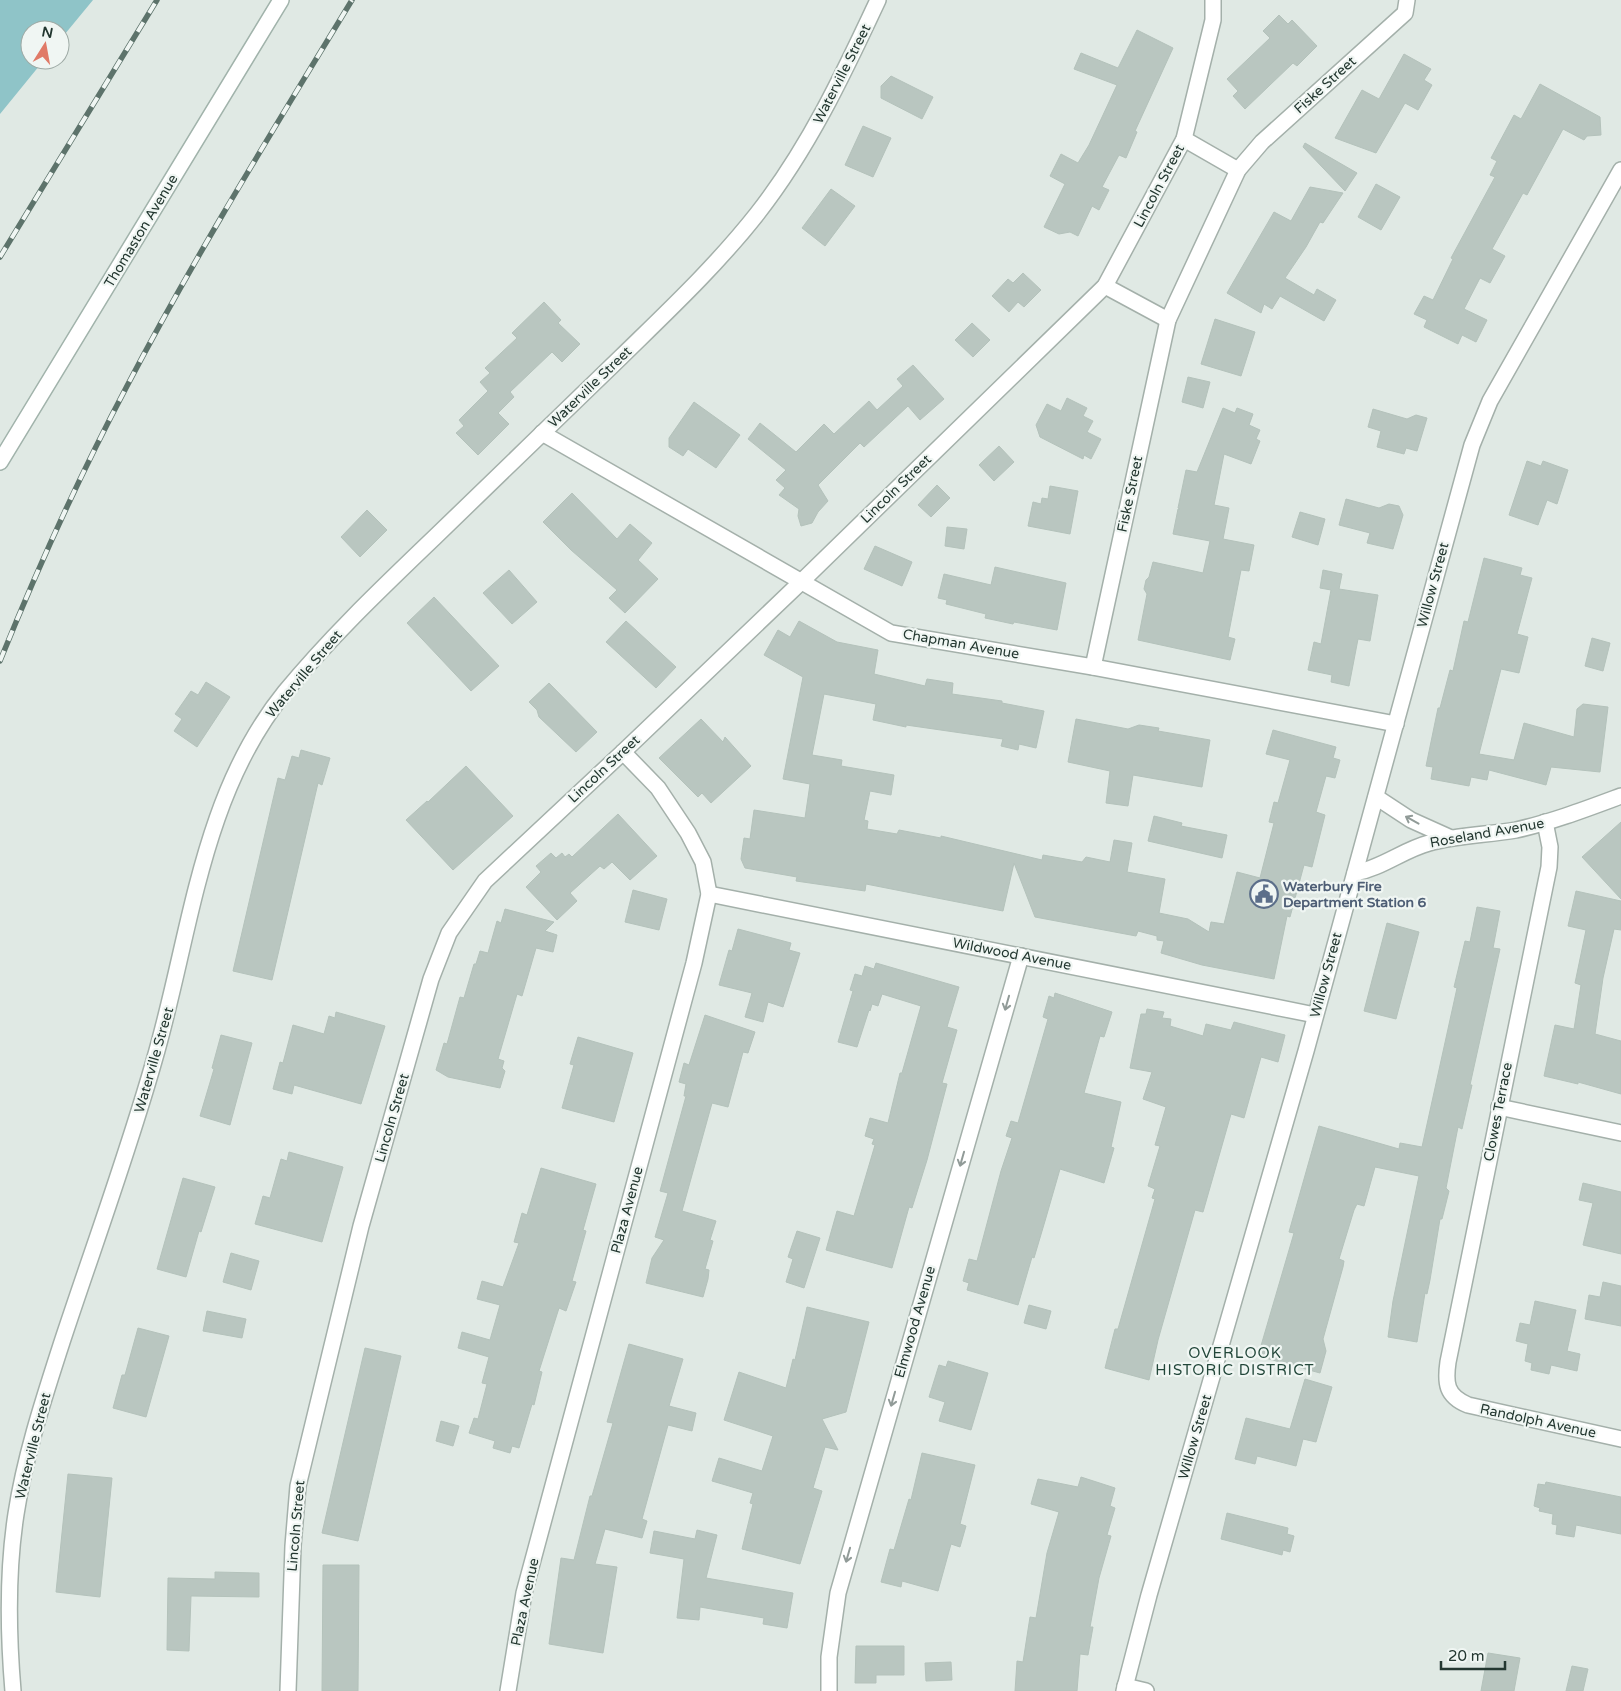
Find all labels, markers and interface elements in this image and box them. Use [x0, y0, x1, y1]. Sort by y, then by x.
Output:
north arrow [20, 20, 70, 70]
street label: Waterville Street [810, 21, 875, 127]
text: N [40, 23, 55, 42]
street label: Fiske Street [1290, 52, 1360, 117]
street label: Lincoln Street [1130, 141, 1188, 230]
street label: Thomaston Avenue [101, 171, 182, 291]
street label: Waterville Street [545, 342, 636, 431]
street label: Lincoln Street [857, 451, 935, 527]
street label: Fiske Street [1114, 454, 1147, 534]
street label: Willow Street [1413, 540, 1453, 630]
street label: Chapman Avenue [901, 625, 1021, 663]
street label: Waterville Street [262, 626, 346, 721]
street label: Lincoln Street [565, 731, 644, 806]
one-way arrow [1405, 815, 1420, 824]
street label: Roseland Avenue [1429, 815, 1545, 851]
place label: Waterbury Fire Department Station 6 [1283, 878, 1427, 911]
public building icon: Waterbury Fire Department Station 6 [1249, 879, 1279, 909]
street label: Willow Street [1306, 930, 1346, 1020]
street label: Wildwood Avenue [951, 934, 1073, 974]
one-way arrow [1002, 994, 1012, 1010]
street label: Waterville Street [131, 1005, 177, 1115]
street label: Clowes Terrace [1480, 1061, 1516, 1163]
street label: Lincoln Street [371, 1071, 413, 1164]
one-way arrow [957, 1151, 967, 1167]
street label: Plaza Avenue [607, 1165, 647, 1255]
street label: Elmwood Avenue [891, 1264, 939, 1380]
district label: OVERLOOK HISTORIC DISTRICT [1155, 1344, 1315, 1379]
street label: Waterville Street [12, 1390, 55, 1501]
one-way arrow [888, 1391, 897, 1407]
street label: Willow Street [1175, 1392, 1215, 1481]
street label: Randolph Avenue [1478, 1400, 1598, 1442]
street label: Lincoln Street [284, 1479, 309, 1572]
one-way arrow [843, 1547, 853, 1563]
street label: Plaza Avenue [507, 1557, 543, 1647]
scale bar [1441, 1638, 1505, 1670]
text: 20 m [1448, 1647, 1485, 1665]

